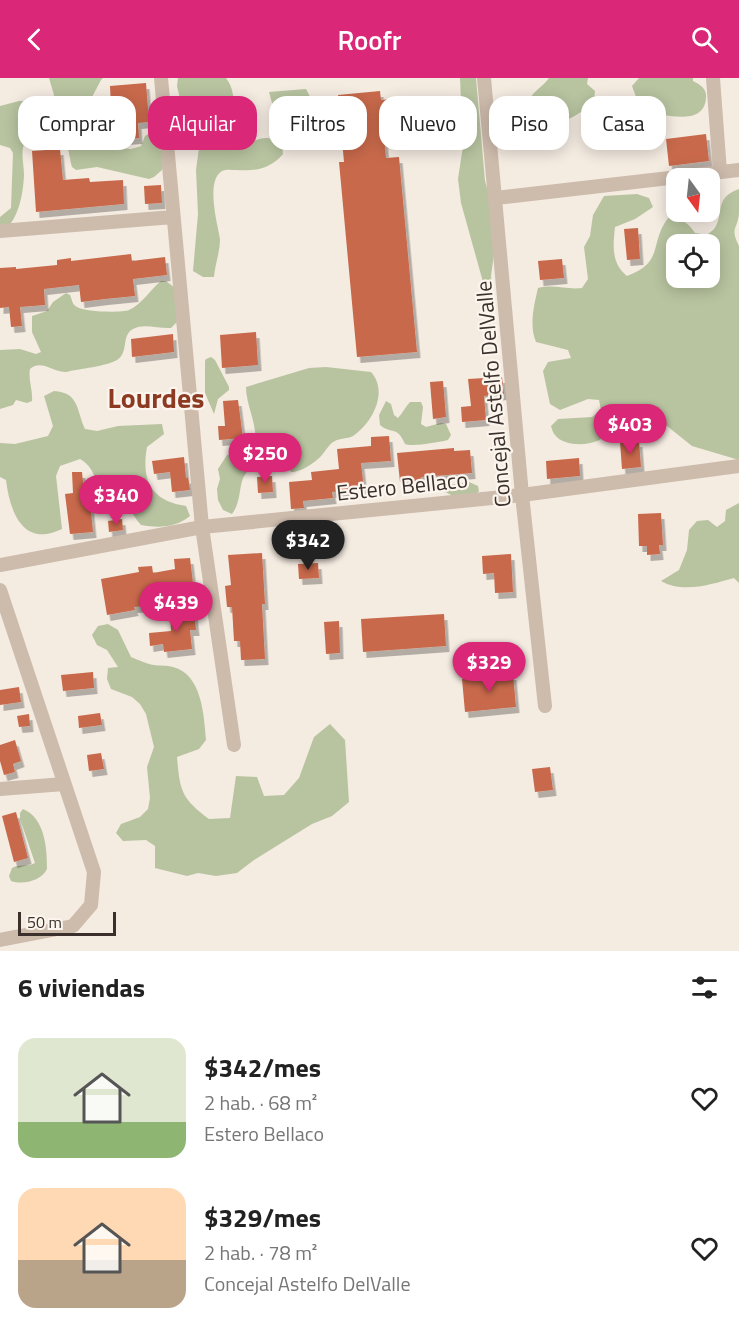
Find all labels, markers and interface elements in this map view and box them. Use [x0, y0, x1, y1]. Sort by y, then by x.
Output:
text: Roofr [337, 19, 402, 60]
icon: back [18, 23, 51, 56]
icon: search [688, 23, 721, 56]
chip: Comprar [18, 96, 136, 150]
chip: Alquilar [148, 96, 257, 150]
chip: Filtros [269, 96, 367, 150]
chip: Nuevo [379, 96, 477, 150]
chip: Piso [489, 96, 569, 150]
chip: Casa [581, 96, 666, 150]
north arrow [666, 168, 720, 222]
map controls [666, 168, 720, 288]
button: locate [666, 234, 720, 288]
street label: Concejal Astelfo DelValle [466, 279, 520, 509]
district label: Lourdes [108, 376, 204, 419]
pin: $403 [594, 404, 666, 455]
text: $403 [608, 408, 652, 439]
pin: $250 [229, 433, 301, 484]
text: $250 [243, 437, 287, 468]
street label: Estero Bellaco [335, 462, 469, 510]
pin: $340 [80, 475, 152, 526]
text: $340 [94, 479, 138, 510]
pin: $342 [272, 520, 344, 571]
text: $342 [286, 524, 330, 555]
pin: $439 [140, 582, 212, 633]
text: $439 [154, 586, 198, 617]
pin: $329 [453, 642, 525, 693]
text: $329 [467, 646, 511, 677]
scale bar [18, 909, 116, 936]
text: 50 m [27, 910, 62, 934]
text: 6 viviendas [18, 968, 145, 1007]
icon: filters [688, 971, 721, 1004]
text: $342/mes [204, 1048, 321, 1087]
icon: home [66, 1062, 138, 1134]
icon: heart [688, 1082, 721, 1115]
text: 2 hab. · 68 m² [204, 1087, 317, 1118]
text: Estero Bellaco [204, 1118, 324, 1149]
text: $329/mes [204, 1198, 321, 1237]
icon: home [66, 1212, 138, 1284]
icon: heart [688, 1232, 721, 1265]
text: 2 hab. · 78 m² [204, 1237, 317, 1268]
text: Concejal Astelfo DelValle [204, 1268, 411, 1299]

